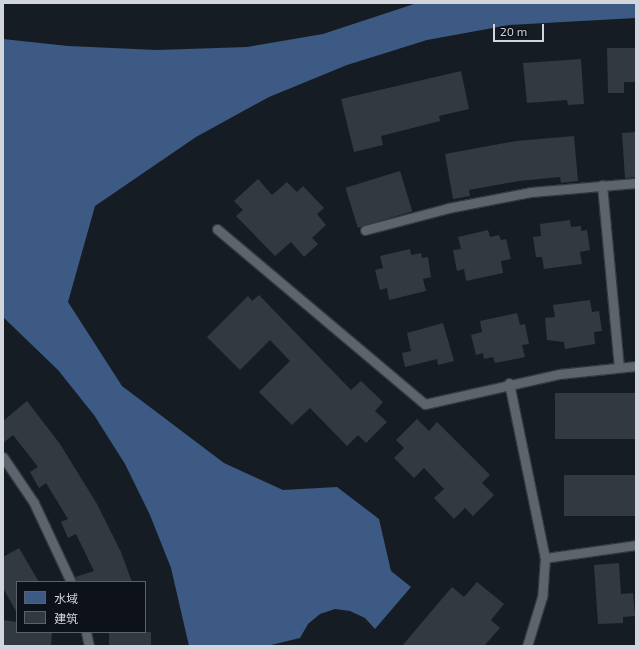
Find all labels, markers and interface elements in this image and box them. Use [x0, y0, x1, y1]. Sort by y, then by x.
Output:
scale bar [495, 16, 546, 42]
text: 20 m [500, 24, 527, 38]
legend [16, 581, 146, 633]
text: 水域 [54, 591, 78, 605]
text: 建筑 [54, 611, 78, 625]

